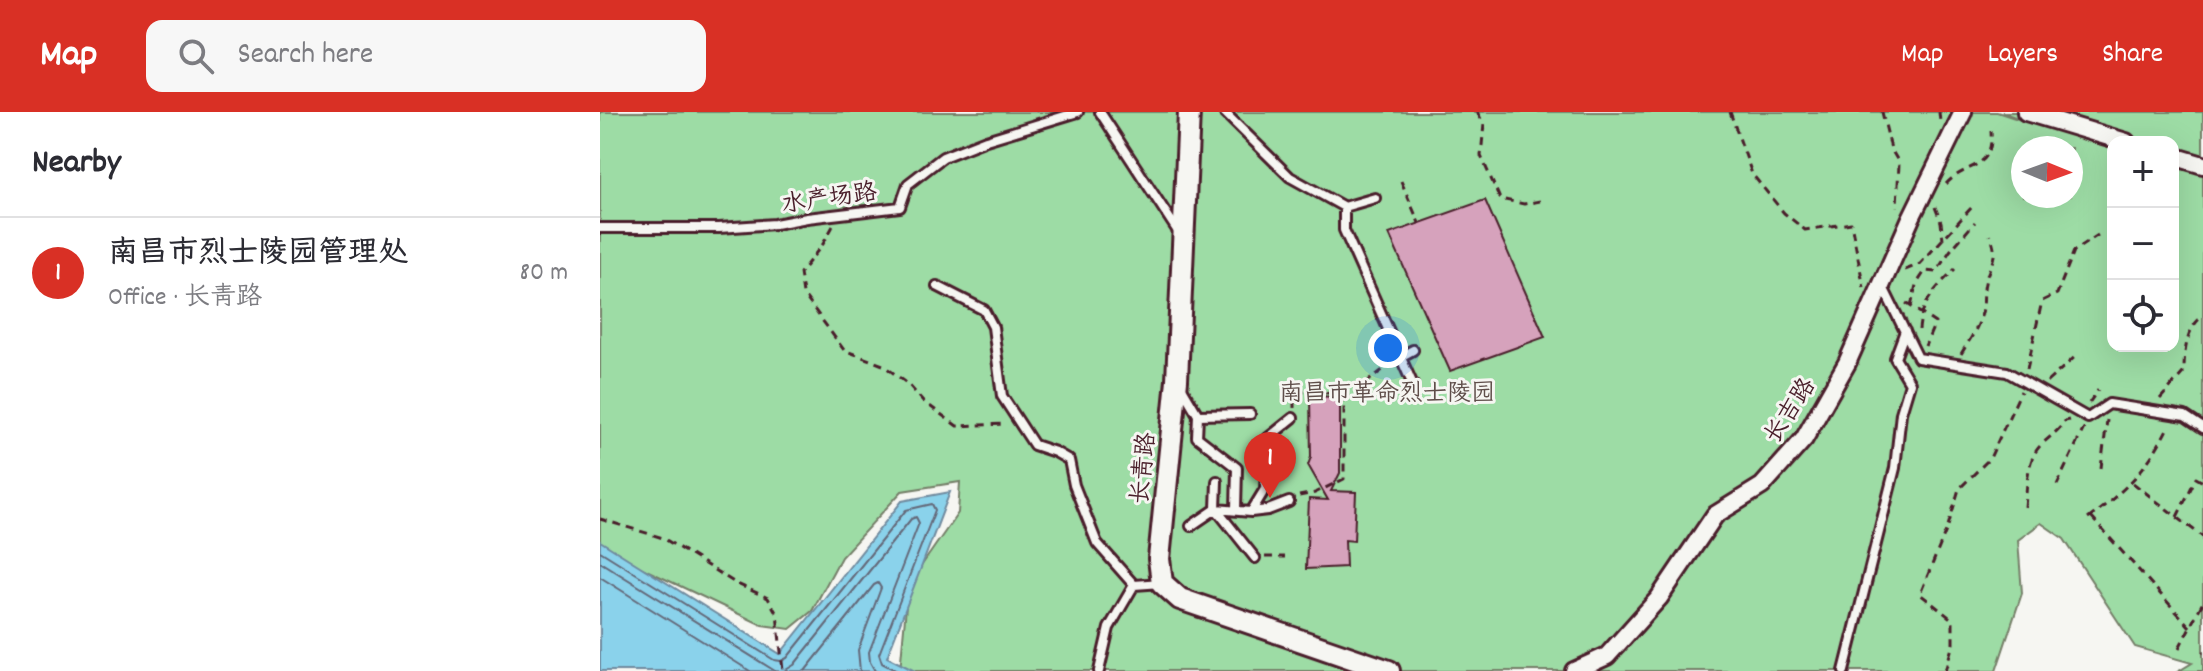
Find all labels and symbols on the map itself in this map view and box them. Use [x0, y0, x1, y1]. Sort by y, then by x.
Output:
north arrow [2011, 136, 2083, 208]
street label: 水产场路 [780, 176, 879, 223]
your location [1368, 328, 1408, 368]
street label: 长吉路 [1758, 372, 1825, 451]
park label: 南昌市革命烈士陵园 [1279, 378, 1495, 412]
street label: 长青路 [1124, 431, 1166, 506]
pin: 1 [1244, 432, 1296, 498]

